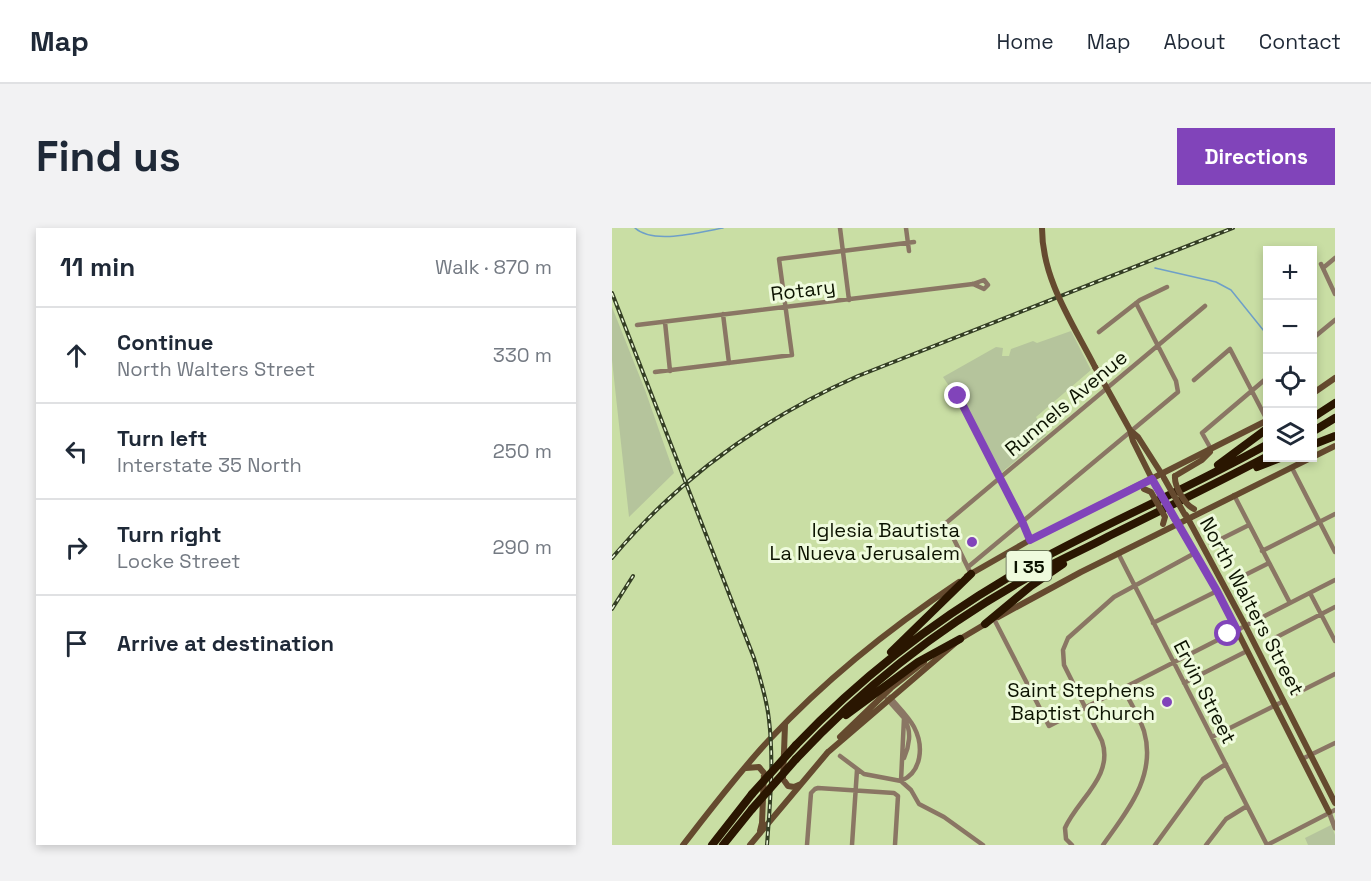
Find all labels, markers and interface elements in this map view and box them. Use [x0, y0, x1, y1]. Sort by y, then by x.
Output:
text: Map [30, 23, 89, 59]
text: Home [996, 28, 1054, 55]
text: Map [1087, 28, 1131, 55]
text: About [1164, 28, 1226, 55]
text: Contact [1259, 28, 1341, 55]
button: Directions [1177, 128, 1335, 185]
text: Find us [36, 130, 181, 183]
map controls [1263, 246, 1317, 462]
button: + [1263, 246, 1317, 300]
text: 11 min [60, 250, 135, 284]
text: Walk · 870 m [435, 254, 552, 280]
street label: Rotary [769, 273, 837, 307]
button: − [1263, 300, 1317, 354]
text: Continue [117, 328, 213, 356]
icon: ahead [60, 339, 93, 372]
text: 330 m [493, 342, 552, 368]
street label: Runnels Avenue [999, 344, 1133, 462]
button: locate [1263, 354, 1317, 408]
text: North Walters Street [117, 356, 315, 382]
route end [944, 382, 970, 408]
button: layers [1263, 408, 1317, 462]
text: Turn left [117, 424, 207, 452]
icon: left [60, 435, 93, 468]
text: 250 m [493, 438, 552, 464]
text: Interstate 35 North [117, 452, 302, 478]
street label: North Walters Street [1194, 512, 1310, 700]
place label: Iglesia Bautista La Nueva Jerusalem [770, 517, 960, 566]
text: Turn right [117, 520, 222, 548]
icon: right [60, 531, 93, 564]
text: 290 m [493, 534, 552, 560]
marker: Iglesia Bautista La Nueva Jerusalem [965, 535, 979, 549]
text: Locke Street [117, 548, 241, 574]
road number: I 35 [1006, 551, 1052, 581]
route start [1214, 620, 1240, 646]
icon: arrive [60, 627, 93, 660]
text: Arrive at destination [117, 629, 334, 657]
street label: Ervin Street [1168, 636, 1242, 748]
place label: Saint Stephens Baptist Church [1007, 677, 1155, 726]
marker: Saint Stephens Baptist Church [1160, 695, 1174, 709]

